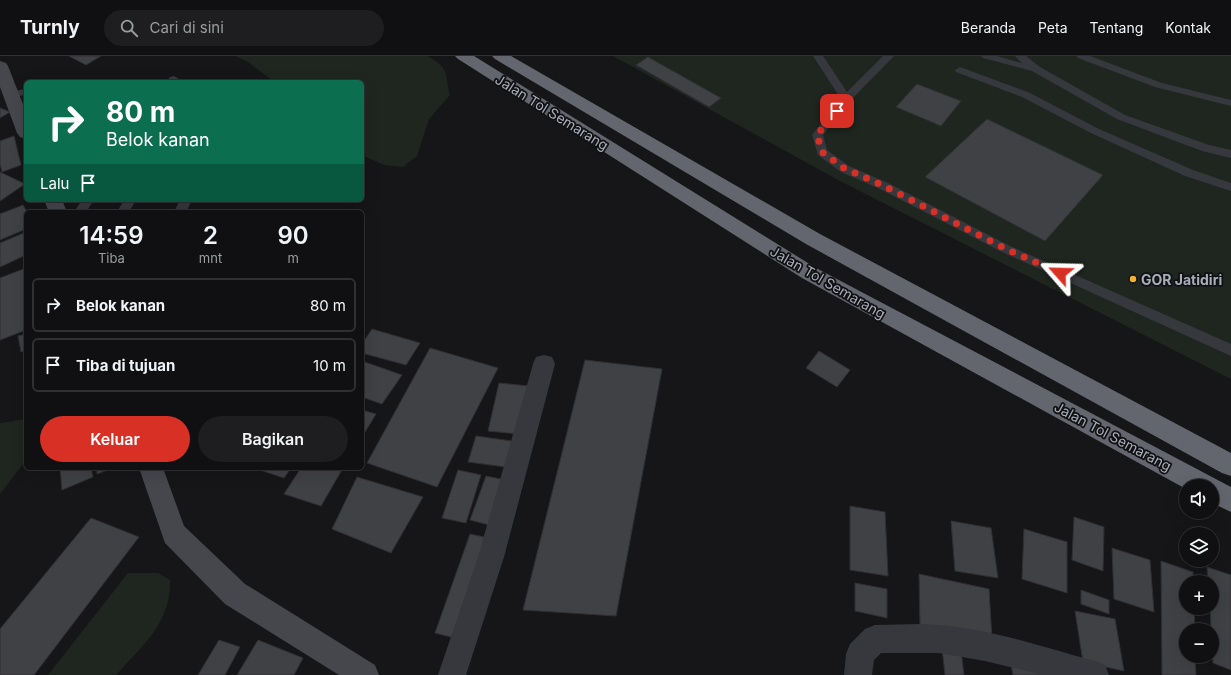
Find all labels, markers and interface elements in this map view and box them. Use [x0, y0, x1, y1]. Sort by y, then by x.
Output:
search box [104, 10, 384, 46]
text: Turnly [20, 16, 80, 39]
icon: search [118, 17, 140, 39]
text: Cari di sini [150, 18, 224, 37]
text: Beranda [961, 19, 1016, 36]
text: Peta [1038, 19, 1068, 36]
text: Tentang [1090, 19, 1143, 36]
text: Kontak [1165, 19, 1211, 36]
street label: Jalan Tol Semarang [492, 70, 612, 154]
pin [820, 94, 854, 128]
text: 80 m [106, 95, 175, 129]
icon: right [40, 96, 92, 148]
icon: arrive [826, 100, 848, 122]
text: Belok kanan [106, 129, 210, 150]
icon: arrive [77, 172, 99, 194]
text: Lalu [40, 174, 69, 193]
text: 14:59 [79, 221, 144, 250]
text: 2 [203, 221, 218, 250]
text: 90 [278, 221, 309, 250]
street label: Jalan Tol Semarang [767, 242, 889, 322]
text: Tiba [98, 250, 125, 266]
text: mnt [199, 250, 222, 266]
text: m [287, 250, 299, 266]
position arrow [1039, 252, 1081, 294]
place label: GOR Jatidiri [1141, 271, 1222, 288]
marker: GOR Jatidiri [1128, 274, 1138, 284]
icon: right [42, 294, 64, 316]
text: Belok kanan [76, 296, 165, 315]
text: 80 m [310, 296, 346, 315]
icon: arrive [42, 354, 64, 376]
text: Tiba di tujuan [76, 356, 175, 375]
text: 10 m [313, 356, 346, 375]
street label: Jalan Tol Semarang [1052, 398, 1174, 474]
button: Keluar [40, 416, 190, 462]
button: Bagikan [198, 416, 348, 462]
map controls [1179, 479, 1219, 663]
button: sound [1179, 479, 1219, 519]
button: layers [1179, 527, 1219, 567]
button: + [1179, 575, 1219, 615]
button: − [1179, 623, 1219, 663]

